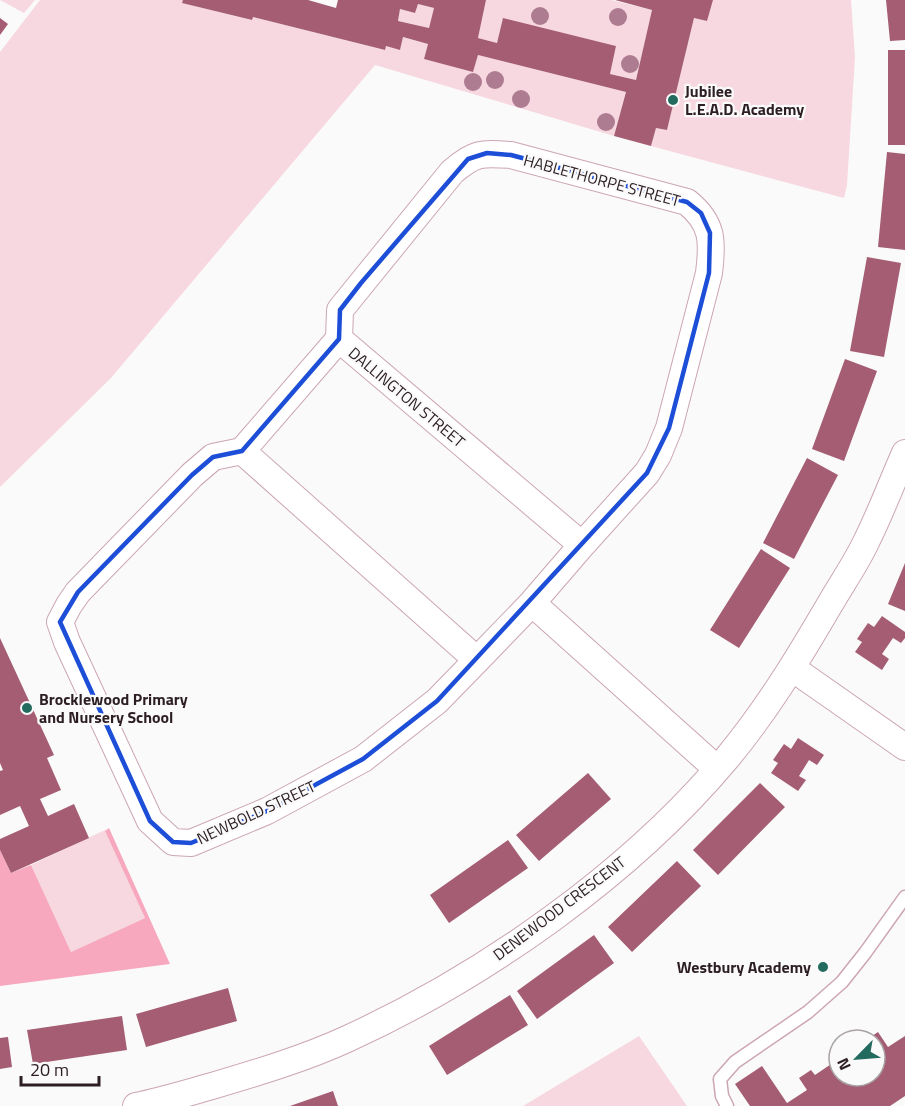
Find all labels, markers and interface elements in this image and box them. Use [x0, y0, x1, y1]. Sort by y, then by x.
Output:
place label: Jubilee L.E.A.D. Academy [685, 79, 804, 121]
marker: Jubilee L.E.A.D. Academy [666, 93, 680, 107]
street label: HABLETHORPE STREET [521, 148, 684, 213]
street label: DALLINGTON STREET [344, 341, 471, 453]
place label: Brocklewood Primary and Nursery School [39, 687, 188, 729]
marker: Brocklewood Primary and Nursery School [20, 701, 34, 715]
street label: NEWBOLD STREET [193, 774, 320, 850]
street label: DENEWOOD CRESCENT [488, 850, 631, 966]
place label: Westbury Academy [677, 955, 811, 979]
marker: Westbury Academy [816, 960, 830, 974]
north arrow [827, 1028, 887, 1088]
scale bar [21, 1049, 99, 1087]
text: N [830, 1054, 857, 1074]
text: 20 m [30, 1056, 69, 1083]

